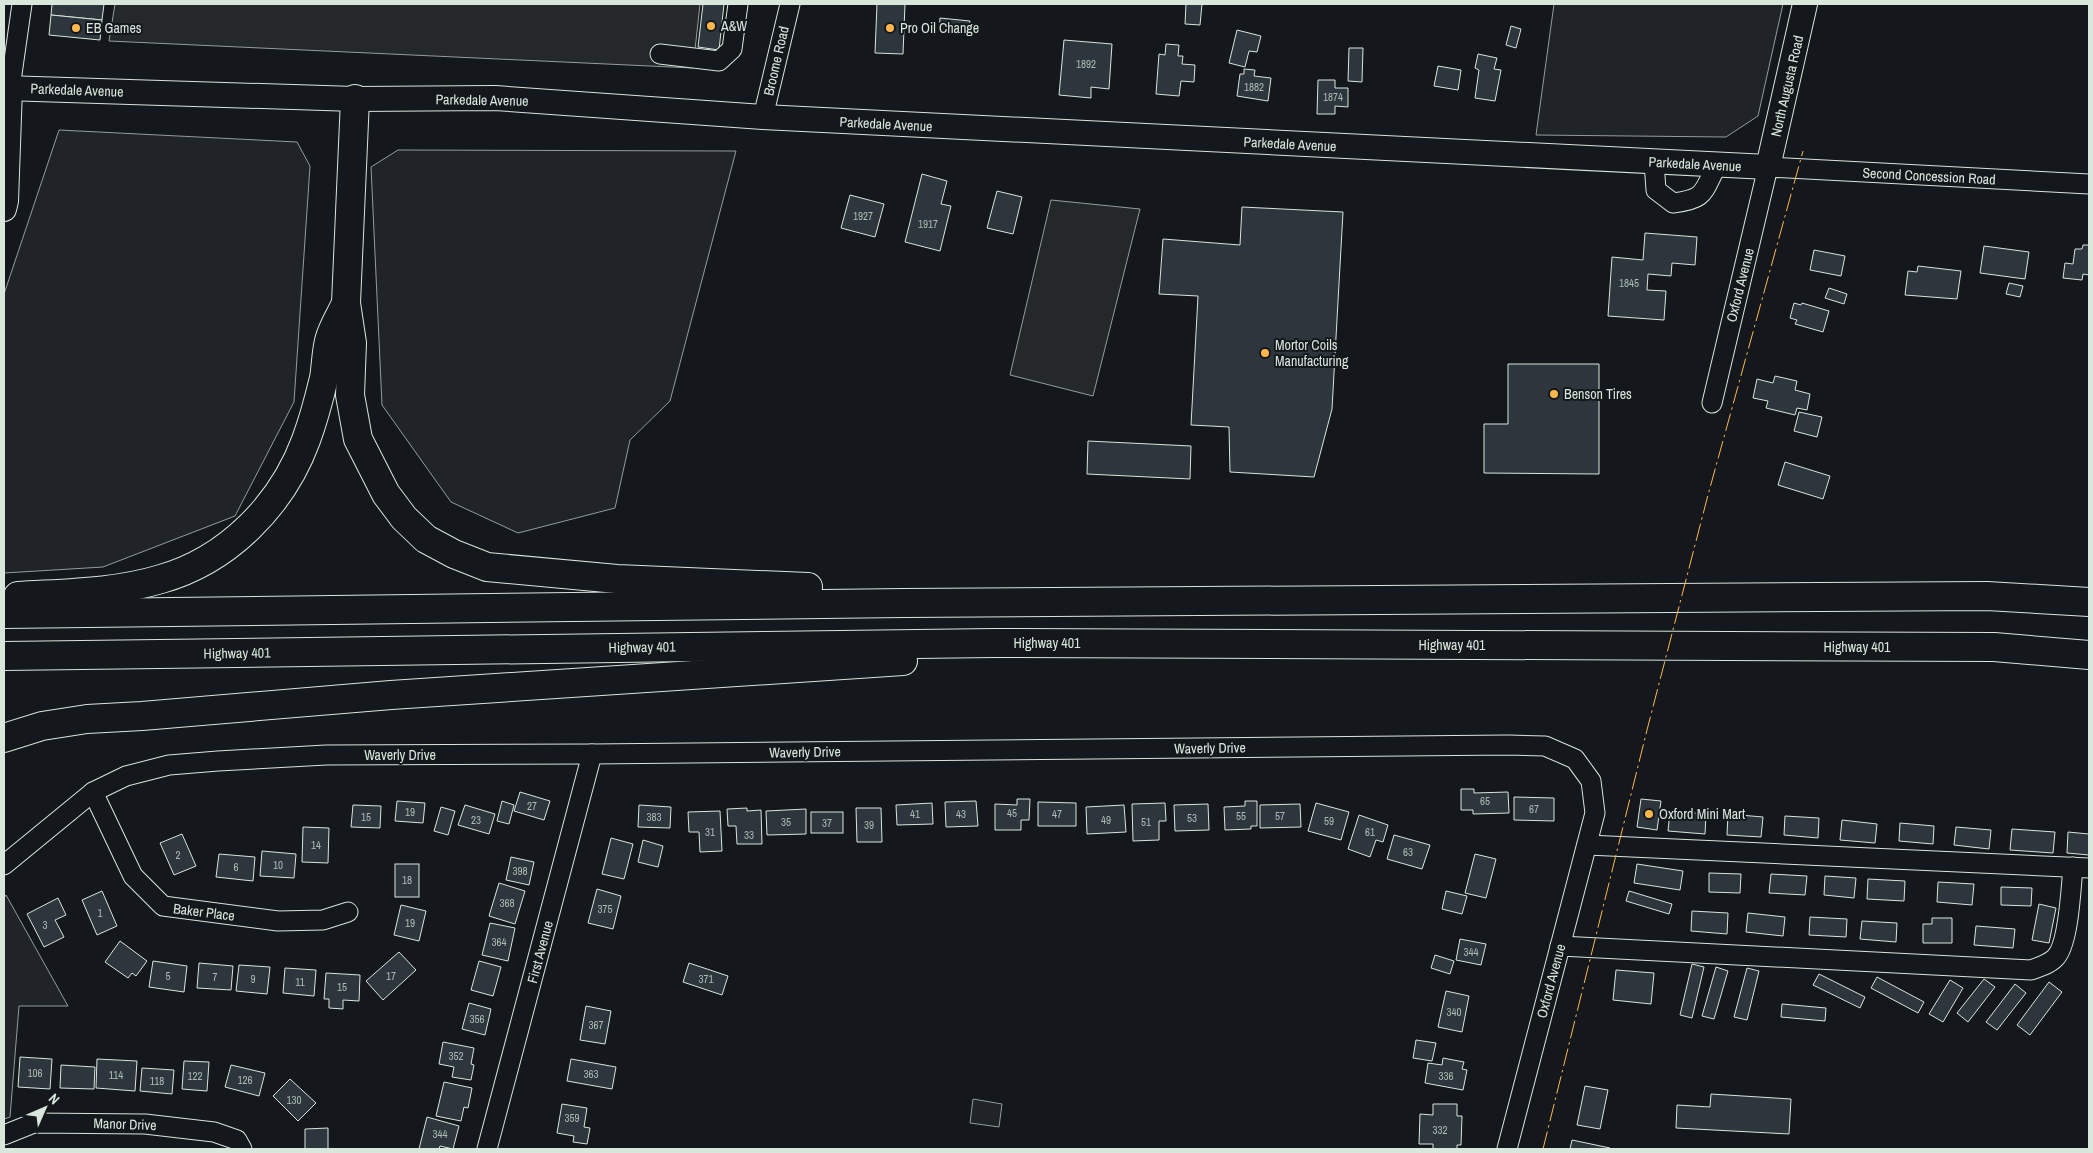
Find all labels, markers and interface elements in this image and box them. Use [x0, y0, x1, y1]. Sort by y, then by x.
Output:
place label: A&W [720, 17, 747, 35]
place label: EB Games [86, 19, 142, 37]
place label: Pro Oil Change [900, 19, 979, 37]
marker: A&W [705, 20, 717, 32]
marker: EB Games [70, 22, 82, 34]
marker: Pro Oil Change [884, 22, 896, 34]
street label: Broome Road [759, 24, 793, 98]
street label: North Augusta Road [1767, 34, 1807, 138]
house number: 1892 [1076, 57, 1096, 71]
street label: Parkedale Avenue [30, 79, 124, 101]
house number: 1882 [1244, 80, 1264, 94]
street label: Parkedale Avenue [435, 90, 529, 110]
house number: 1874 [1323, 90, 1343, 104]
street label: Parkedale Avenue [839, 113, 933, 135]
street label: Parkedale Avenue [1243, 133, 1337, 155]
street label: Parkedale Avenue [1648, 153, 1742, 175]
street label: Second Concession Road [1862, 164, 1996, 188]
house number: 1927 [853, 209, 873, 223]
house number: 1917 [918, 217, 938, 231]
street label: Oxford Avenue [1722, 246, 1758, 324]
house number: 1845 [1619, 276, 1639, 290]
place label: Mortor Coils Manufacturing [1275, 336, 1349, 370]
marker: Mortor Coils Manufacturing [1259, 347, 1271, 359]
place label: Benson Tires [1564, 385, 1632, 403]
marker: Benson Tires [1548, 388, 1560, 400]
street label: Highway 401 [1013, 634, 1081, 652]
street label: Highway 401 [1418, 636, 1486, 654]
street label: Highway 401 [608, 637, 676, 657]
street label: Highway 401 [1823, 638, 1891, 656]
street label: Highway 401 [203, 643, 271, 663]
street label: Waverly Drive [1174, 738, 1246, 758]
street label: Waverly Drive [769, 742, 841, 762]
street label: Waverly Drive [364, 746, 436, 764]
house number: 65 [1480, 794, 1490, 808]
house number: 27 [527, 799, 537, 813]
house number: 67 [1529, 802, 1539, 816]
house number: 19 [405, 805, 415, 819]
place label: Oxford Mini Mart [1659, 805, 1745, 823]
house number: 45 [1007, 806, 1017, 820]
house number: 41 [910, 807, 920, 821]
house number: 43 [956, 807, 966, 821]
house number: 47 [1052, 807, 1062, 821]
marker: Oxford Mini Mart [1643, 808, 1655, 820]
house number: 55 [1236, 809, 1246, 823]
house number: 57 [1275, 809, 1285, 823]
house number: 15 [361, 810, 371, 824]
house number: 383 [646, 810, 662, 824]
house number: 53 [1187, 811, 1197, 825]
house number: 23 [471, 813, 481, 827]
house number: 49 [1101, 813, 1111, 827]
house number: 59 [1324, 814, 1334, 828]
house number: 35 [781, 815, 791, 829]
house number: 51 [1141, 815, 1151, 829]
house number: 37 [822, 816, 832, 830]
house number: 39 [864, 818, 874, 832]
house number: 31 [705, 825, 715, 839]
house number: 61 [1365, 825, 1375, 839]
house number: 33 [744, 828, 754, 842]
house number: 14 [311, 838, 321, 852]
house number: 63 [1403, 845, 1413, 859]
house number: 2 [175, 848, 181, 862]
house number: 10 [273, 858, 283, 872]
house number: 6 [233, 860, 239, 874]
house number: 398 [512, 864, 528, 878]
house number: 18 [402, 873, 412, 887]
house number: 368 [499, 896, 515, 910]
street label: Baker Place [172, 899, 236, 925]
house number: 375 [597, 902, 613, 916]
house number: 1 [97, 906, 103, 920]
house number: 19 [405, 916, 415, 930]
house number: 3 [42, 918, 48, 932]
street label: First Avenue [523, 919, 557, 985]
house number: 364 [491, 935, 507, 949]
street label: Oxford Avenue [1533, 942, 1569, 1020]
house number: 344 [1463, 945, 1479, 959]
house number: 5 [165, 969, 171, 983]
house number: 17 [386, 969, 396, 983]
house number: 7 [212, 970, 218, 984]
house number: 9 [250, 972, 256, 986]
house number: 371 [698, 972, 714, 986]
house number: 11 [295, 975, 305, 989]
house number: 15 [337, 980, 347, 994]
house number: 340 [1446, 1005, 1462, 1019]
house number: 356 [469, 1012, 485, 1026]
house number: 367 [588, 1018, 604, 1032]
house number: 352 [448, 1049, 464, 1063]
house number: 106 [27, 1066, 43, 1080]
house number: 363 [583, 1067, 599, 1081]
house number: 114 [109, 1068, 123, 1082]
house number: 122 [187, 1069, 203, 1083]
house number: 336 [1438, 1069, 1454, 1083]
house number: 126 [237, 1073, 253, 1087]
house number: 118 [150, 1074, 164, 1088]
north arrow [20, 1083, 70, 1133]
text: N [45, 1090, 63, 1108]
house number: 130 [286, 1093, 302, 1107]
house number: 359 [564, 1111, 580, 1125]
street label: Manor Drive [93, 1114, 157, 1134]
house number: 332 [1432, 1123, 1448, 1137]
house number: 344 [432, 1127, 448, 1141]

